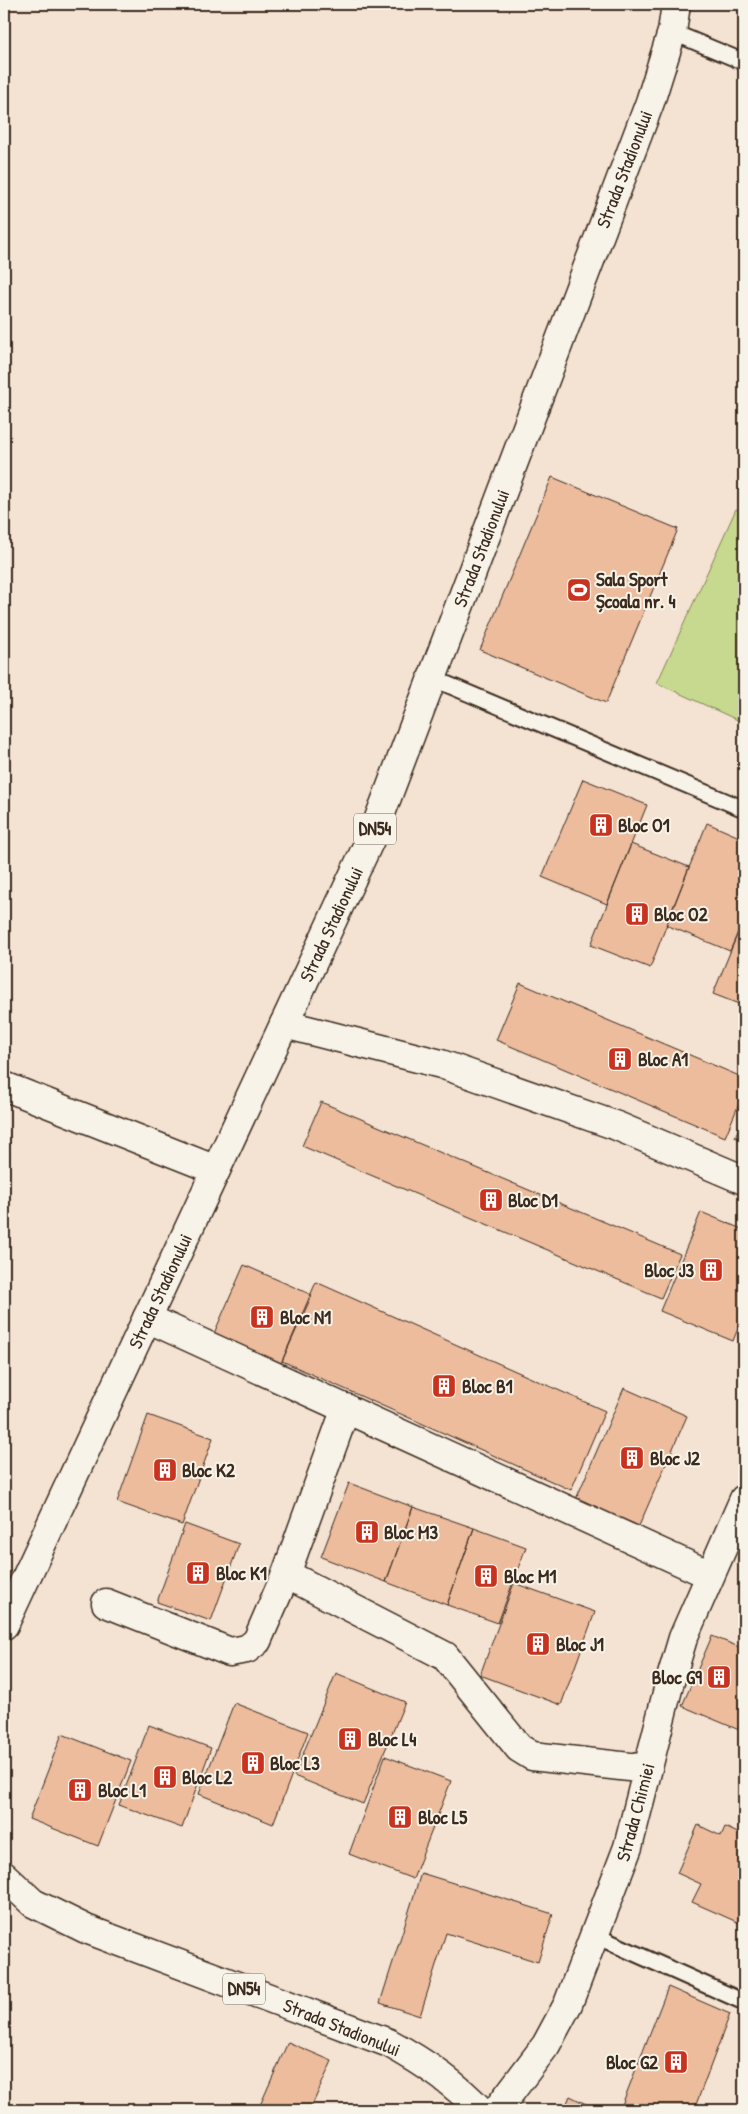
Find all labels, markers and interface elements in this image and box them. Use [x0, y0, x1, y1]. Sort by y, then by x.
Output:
street label: Strada Stadionului [590, 106, 658, 232]
street label: Strada Stadionului [447, 485, 515, 611]
place label: Sala Sport Școala nr. 4 [596, 566, 676, 614]
sports icon: Sala Sport Școala nr. 4 [566, 577, 592, 603]
building icon: Bloc O1 [588, 812, 614, 838]
place label: Bloc O1 [618, 812, 670, 838]
road number: DN54 [354, 814, 396, 844]
street label: Strada Stadionului [293, 862, 369, 986]
building icon: Bloc O2 [624, 901, 650, 927]
place label: Bloc O2 [654, 901, 708, 927]
building icon: Bloc A1 [607, 1046, 633, 1072]
place label: Bloc A1 [638, 1046, 688, 1072]
building icon: Bloc D1 [478, 1187, 504, 1213]
place label: Bloc D1 [508, 1187, 558, 1213]
street label: Strada Stadionului [122, 1229, 198, 1353]
place label: Bloc J3 [644, 1257, 694, 1283]
building icon: Bloc J3 [698, 1257, 724, 1283]
building icon: Bloc N1 [249, 1304, 275, 1330]
place label: Bloc N1 [280, 1304, 331, 1330]
building icon: Bloc B1 [431, 1373, 457, 1399]
place label: Bloc B1 [462, 1373, 513, 1399]
building icon: Bloc J2 [619, 1445, 645, 1471]
place label: Bloc J2 [650, 1445, 700, 1471]
building icon: Bloc K2 [152, 1457, 178, 1483]
place label: Bloc K2 [182, 1457, 235, 1483]
building icon: Bloc M3 [354, 1519, 380, 1545]
place label: Bloc M3 [384, 1519, 438, 1545]
building icon: Bloc K1 [185, 1560, 211, 1586]
place label: Bloc K1 [216, 1560, 267, 1586]
building icon: Bloc M1 [473, 1563, 499, 1589]
place label: Bloc M1 [504, 1563, 556, 1589]
building icon: Bloc J1 [525, 1631, 551, 1657]
place label: Bloc J1 [556, 1631, 604, 1657]
place label: Bloc G9 [652, 1664, 702, 1690]
building icon: Bloc G9 [706, 1664, 732, 1690]
building icon: Bloc L4 [337, 1726, 363, 1752]
place label: Bloc L4 [368, 1726, 416, 1752]
building icon: Bloc L3 [240, 1750, 266, 1776]
place label: Bloc L3 [270, 1750, 320, 1776]
street label: Strada Chimiei [609, 1760, 661, 1864]
building icon: Bloc L2 [152, 1764, 178, 1790]
place label: Bloc L2 [182, 1764, 232, 1790]
building icon: Bloc L1 [67, 1777, 93, 1803]
place label: Bloc L1 [98, 1777, 146, 1803]
building icon: Bloc L5 [387, 1804, 413, 1830]
place label: Bloc L5 [418, 1804, 468, 1830]
road number: DN54 [223, 1974, 265, 2005]
street label: Strada Stadionului [279, 1992, 405, 2062]
place label: Bloc G2 [606, 2049, 658, 2075]
building icon: Bloc G2 [663, 2049, 689, 2075]

